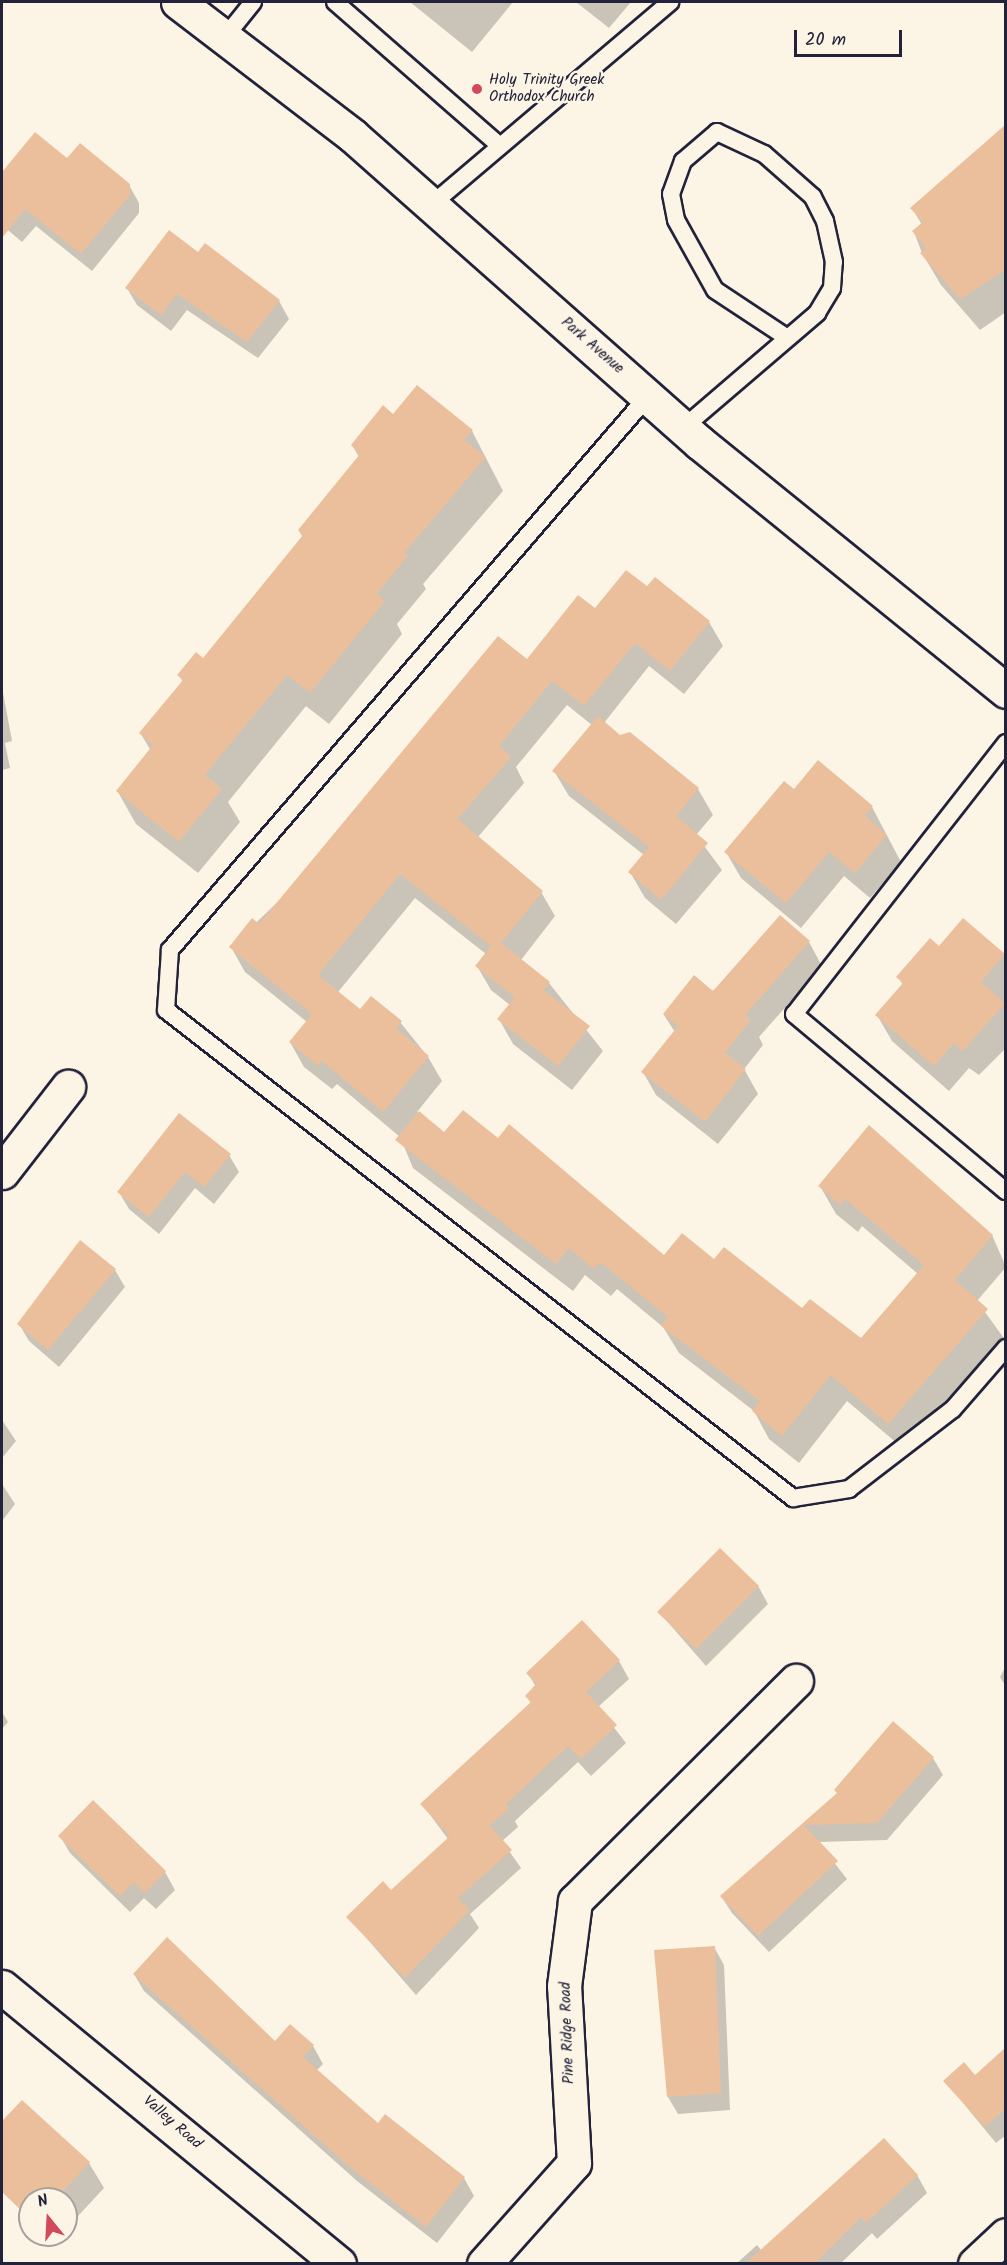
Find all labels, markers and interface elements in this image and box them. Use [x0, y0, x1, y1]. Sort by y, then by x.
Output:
scale bar [797, 18, 905, 56]
text: 20 m [805, 26, 846, 55]
place label: Holy Trinity Greek Orthodox Church [489, 71, 604, 106]
marker: Holy Trinity Greek Orthodox Church [470, 82, 484, 96]
street label: Park Avenue [557, 314, 627, 378]
street label: Pine Ridge Road [557, 1982, 579, 2084]
street label: Valley Road [139, 2093, 205, 2153]
north arrow [18, 2187, 78, 2247]
text: N [34, 2188, 52, 2215]

